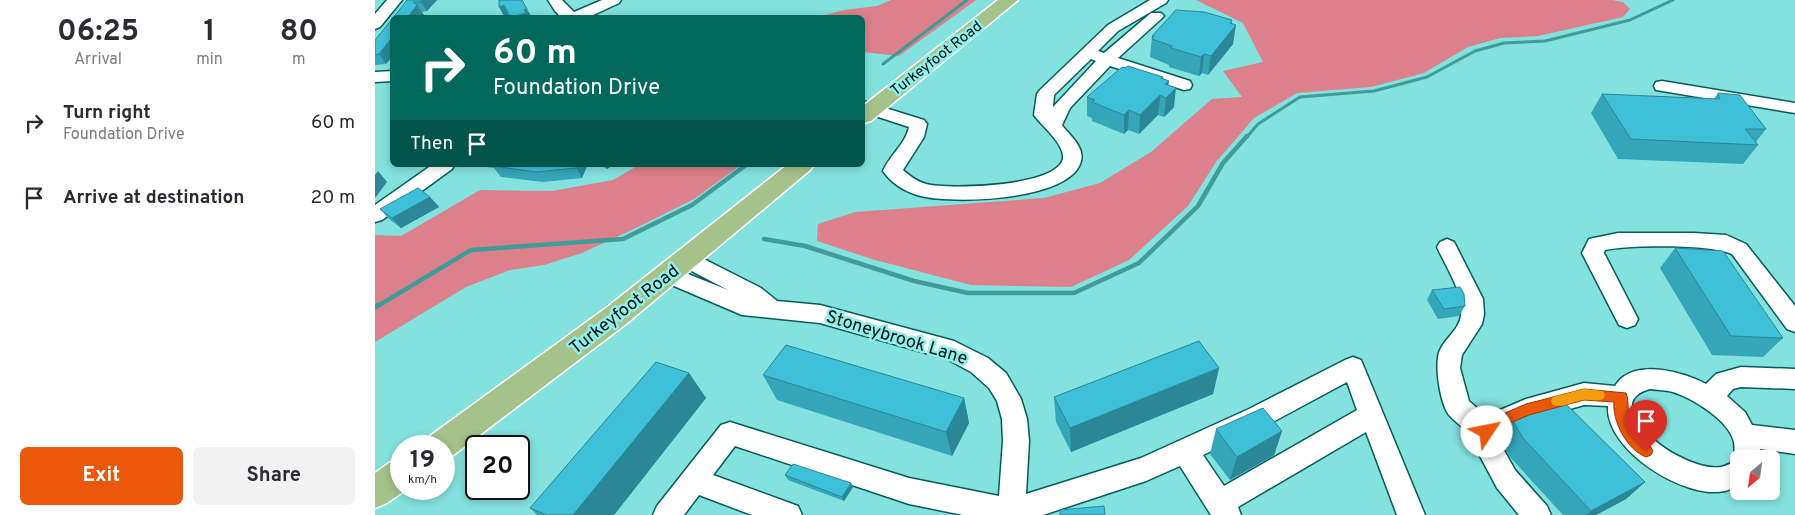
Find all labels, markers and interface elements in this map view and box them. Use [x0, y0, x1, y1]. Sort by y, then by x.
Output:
text: 06:25 [57, 14, 139, 51]
text: 1 [203, 14, 215, 51]
text: 80 [280, 14, 318, 51]
street label: Turkeyfoot Road [887, 18, 987, 101]
text: 60 m [493, 32, 577, 76]
icon: right [410, 35, 475, 100]
text: Arrival [74, 50, 122, 70]
text: min [196, 50, 223, 70]
text: m [292, 50, 306, 70]
text: Foundation Drive [493, 75, 660, 102]
text: Turn right [63, 101, 151, 125]
icon: right [20, 109, 48, 137]
text: 60 m [311, 111, 355, 135]
text: Foundation Drive [63, 125, 185, 145]
icon: arrive [463, 130, 491, 158]
text: Then [410, 132, 453, 156]
icon: arrive [20, 184, 48, 212]
text: Arrive at destination [63, 186, 244, 210]
text: 20 m [311, 186, 355, 210]
street label: Turkeyfoot Road [565, 260, 685, 360]
street label: Stoneybrook Lane [823, 306, 970, 371]
pin [1625, 400, 1667, 451]
position arrow [1460, 405, 1512, 457]
icon: arrive [1632, 407, 1660, 435]
speed limit sign: 20 [465, 435, 530, 500]
text: 19 [410, 445, 435, 477]
button: Exit [20, 447, 183, 505]
button: Share [193, 447, 355, 505]
north arrow [1730, 450, 1780, 500]
map controls [1730, 450, 1780, 500]
text: km/h [408, 472, 437, 488]

